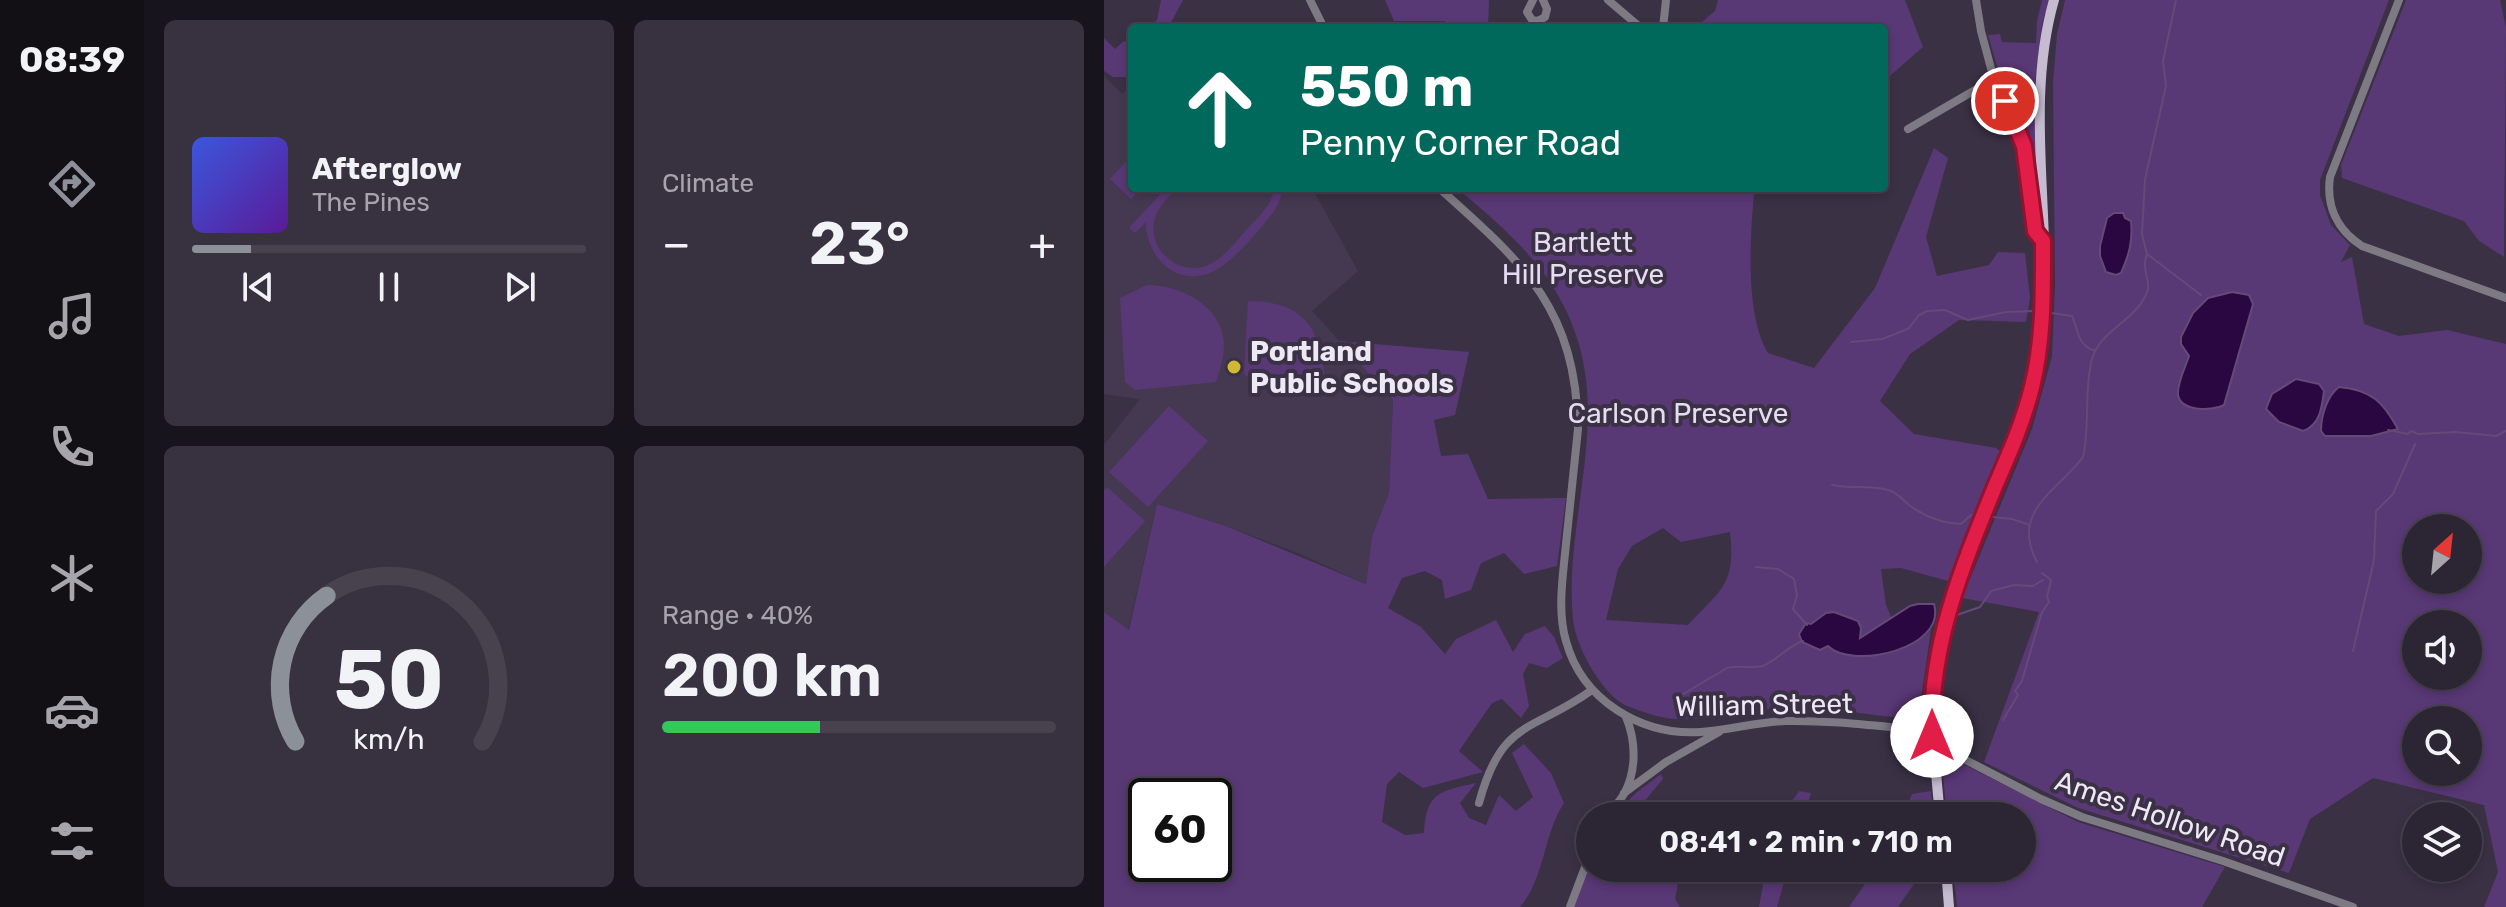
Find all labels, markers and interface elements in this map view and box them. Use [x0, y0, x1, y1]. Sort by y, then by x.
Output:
text: 08:39 [19, 38, 125, 81]
text: 550 m [1300, 54, 1474, 120]
icon: ahead [1168, 56, 1272, 160]
pin [1971, 67, 2039, 135]
icon: arrive [1983, 79, 2027, 123]
text: Penny Corner Road [1300, 121, 1621, 164]
text: Afterglow [312, 151, 462, 187]
icon: directions [44, 156, 100, 212]
text: Climate [662, 168, 754, 199]
text: The Pines [312, 187, 430, 218]
text: 23° [809, 208, 910, 279]
text: − [662, 218, 691, 270]
text: + [1029, 218, 1056, 270]
park label: Bartlett Hill Preserve [1502, 226, 1664, 291]
icon: previous [236, 265, 280, 309]
icon: pause [367, 265, 411, 309]
icon: next [498, 265, 542, 309]
icon: music [44, 288, 100, 344]
place label: Portland Public Schools [1250, 335, 1454, 400]
marker: Portland Public Schools [1225, 358, 1243, 376]
park label: Carlson Preserve [1567, 397, 1789, 430]
icon: phone [44, 419, 100, 475]
north arrow [2402, 514, 2482, 594]
map controls [2402, 514, 2482, 882]
icon: climate [44, 550, 100, 606]
text: Range · 40% [662, 600, 813, 631]
button: sound [2402, 610, 2482, 690]
text: 50 [334, 630, 444, 729]
text: 200 km [662, 640, 882, 711]
icon: car [44, 682, 100, 738]
street label: William Street [1675, 687, 1853, 723]
position arrow [1890, 694, 1974, 778]
button: search [2402, 706, 2482, 786]
text: km/h [353, 722, 425, 756]
street label: Ames Hollow Road [2051, 764, 2289, 874]
speed limit sign: 60 [1128, 778, 1232, 882]
button: layers [2402, 802, 2482, 882]
icon: filters [44, 813, 100, 869]
text: 08:41 · 2 min · 710 m [1659, 824, 1953, 860]

